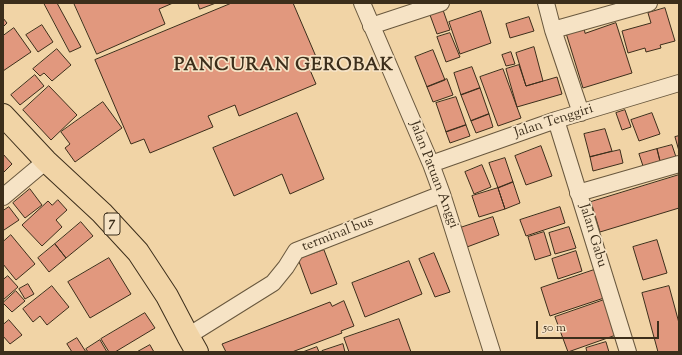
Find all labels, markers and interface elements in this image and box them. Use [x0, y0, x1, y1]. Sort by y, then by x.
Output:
district label: PANCURAN GEROBAK [174, 56, 394, 78]
street label: Jalan Tenggiri [512, 101, 596, 143]
street label: Jalan Patuan Anggi [405, 119, 461, 231]
street label: Jalan Gabu [574, 202, 610, 270]
road number: 7 [104, 213, 120, 235]
street label: terminal bus [300, 214, 376, 256]
scale bar [538, 313, 661, 339]
text: 50 m [543, 319, 566, 337]

